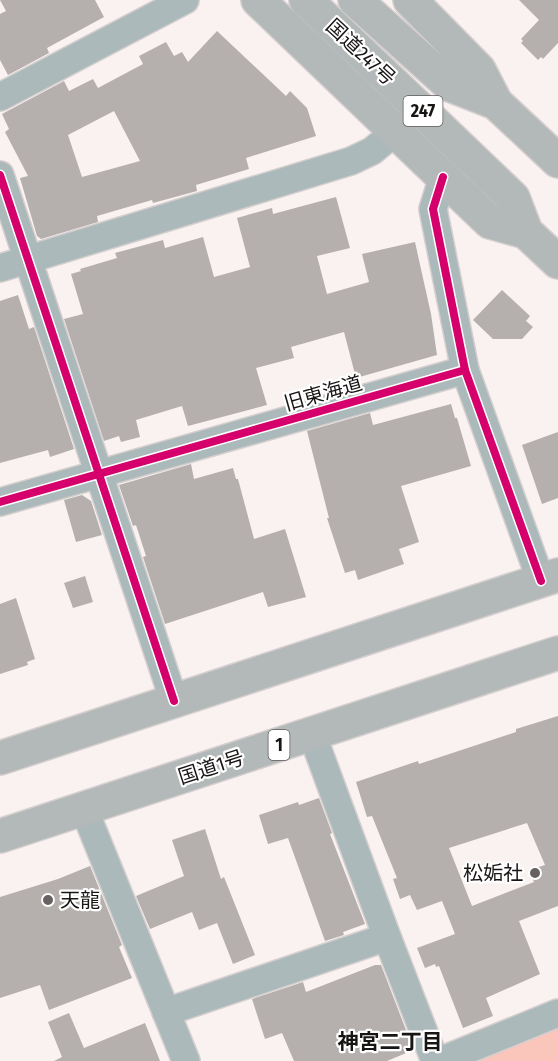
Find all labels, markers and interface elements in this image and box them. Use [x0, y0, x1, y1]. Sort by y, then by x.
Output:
street label: 国道247号 [321, 14, 401, 90]
road number: 247 [404, 96, 442, 126]
street label: 旧東海道 [281, 370, 365, 416]
road number: 1 [268, 730, 290, 760]
street label: 国道1号 [175, 745, 247, 789]
place label: 松姤社 [463, 861, 523, 885]
marker: 松姤社 [528, 866, 542, 880]
place label: 天龍 [60, 888, 100, 912]
marker: 天龍 [41, 893, 55, 907]
district label: 神宮二丁目 [338, 1029, 443, 1055]

